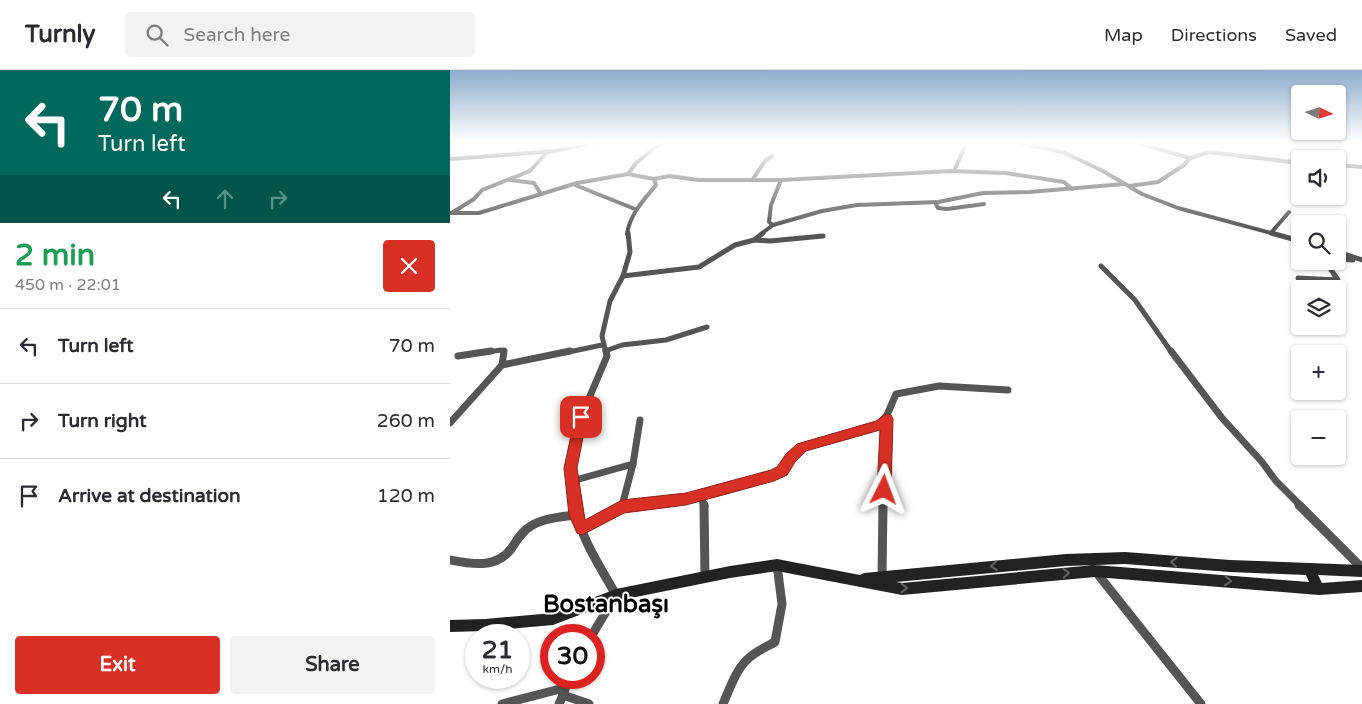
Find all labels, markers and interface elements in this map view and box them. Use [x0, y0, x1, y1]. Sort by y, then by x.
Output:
search box [125, 12, 475, 57]
text: Turnly [25, 20, 95, 49]
icon: search [143, 21, 171, 49]
text: Search here [183, 24, 290, 46]
text: Map [1104, 24, 1143, 46]
text: Directions [1171, 24, 1257, 46]
text: Saved [1285, 24, 1337, 46]
north arrow [1291, 85, 1346, 140]
map controls [1291, 85, 1346, 465]
text: 70 m [98, 89, 183, 131]
icon: left [15, 90, 80, 155]
text: Turn left [98, 131, 186, 157]
button: sound [1291, 150, 1346, 205]
icon: left [158, 185, 186, 213]
icon: ahead [211, 185, 239, 213]
icon: right [264, 185, 292, 213]
button: search [1291, 215, 1346, 270]
text: 2 min [15, 237, 95, 274]
button: close [383, 240, 435, 292]
text: 450 m · 22:01 [15, 275, 121, 295]
button: layers [1291, 280, 1346, 335]
icon: left [15, 332, 43, 360]
text: Turn left [58, 335, 134, 357]
text: 70 m [389, 335, 435, 357]
button: + [1291, 345, 1346, 400]
pin [560, 396, 602, 438]
icon: arrive [567, 403, 595, 431]
icon: right [15, 407, 43, 435]
text: Turn right [58, 410, 146, 432]
text: 260 m [377, 410, 435, 432]
button: − [1291, 410, 1346, 465]
position arrow [857, 463, 909, 515]
icon: arrive [15, 482, 43, 510]
text: Arrive at destination [58, 485, 241, 507]
text: 120 m [377, 485, 435, 507]
one-way arrow [1169, 556, 1177, 567]
one-way arrow [990, 561, 998, 572]
one-way arrow [1062, 568, 1070, 579]
one-way arrow [1224, 575, 1232, 586]
one-way arrow [901, 583, 909, 593]
district label: Bostanbaşı [543, 590, 669, 619]
speed limit sign: 30 [540, 624, 605, 689]
text: 21 [482, 635, 513, 665]
button: Exit [15, 636, 220, 694]
button: Share [230, 636, 435, 694]
text: km/h [482, 662, 513, 676]

